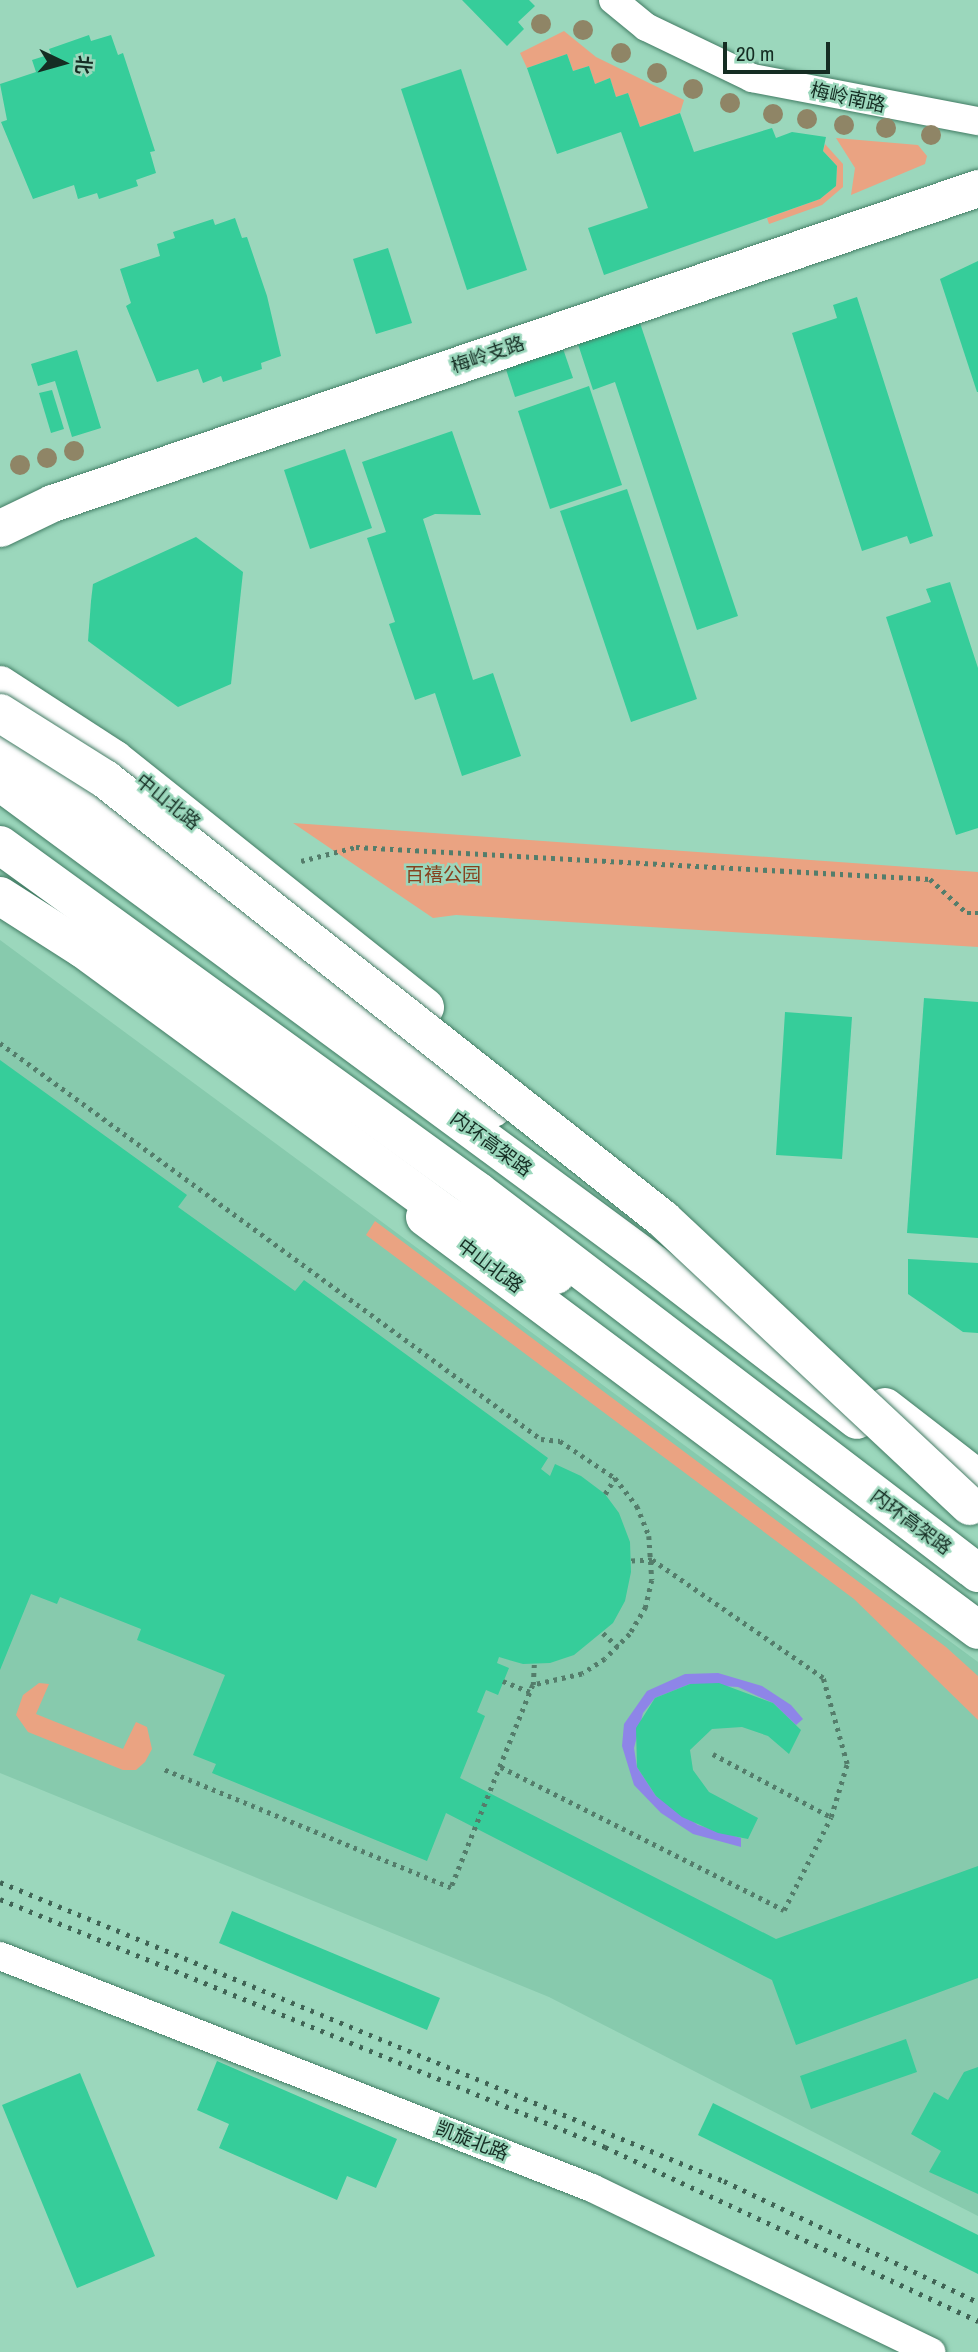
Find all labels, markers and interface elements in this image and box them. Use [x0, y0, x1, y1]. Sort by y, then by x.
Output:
north arrow [28, 28, 98, 98]
scale bar [726, 28, 833, 72]
text: 20 m [736, 39, 774, 68]
text: 北 [70, 54, 98, 75]
street label: 梅岭南路 [808, 79, 888, 117]
street label: 梅岭支路 [448, 332, 528, 378]
street label: 中山北路 [131, 769, 205, 835]
park label: 百禧公园 [405, 864, 481, 886]
street label: 内环高架路 [446, 1107, 536, 1181]
street label: 中山北路 [453, 1234, 527, 1298]
street label: 内环高架路 [866, 1484, 956, 1560]
street label: 凯旋北路 [432, 2117, 512, 2165]

